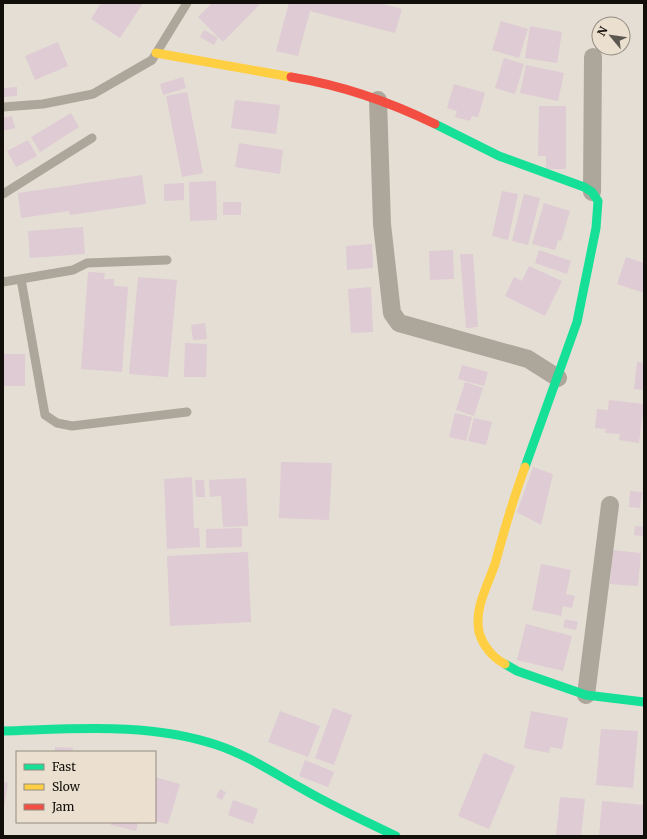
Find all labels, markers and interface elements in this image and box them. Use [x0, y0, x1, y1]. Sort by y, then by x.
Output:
north arrow [591, 16, 631, 56]
text: N [594, 24, 611, 38]
legend [16, 751, 156, 823]
text: Fast [52, 759, 76, 774]
text: Slow [52, 779, 81, 794]
text: Jam [51, 799, 75, 814]

